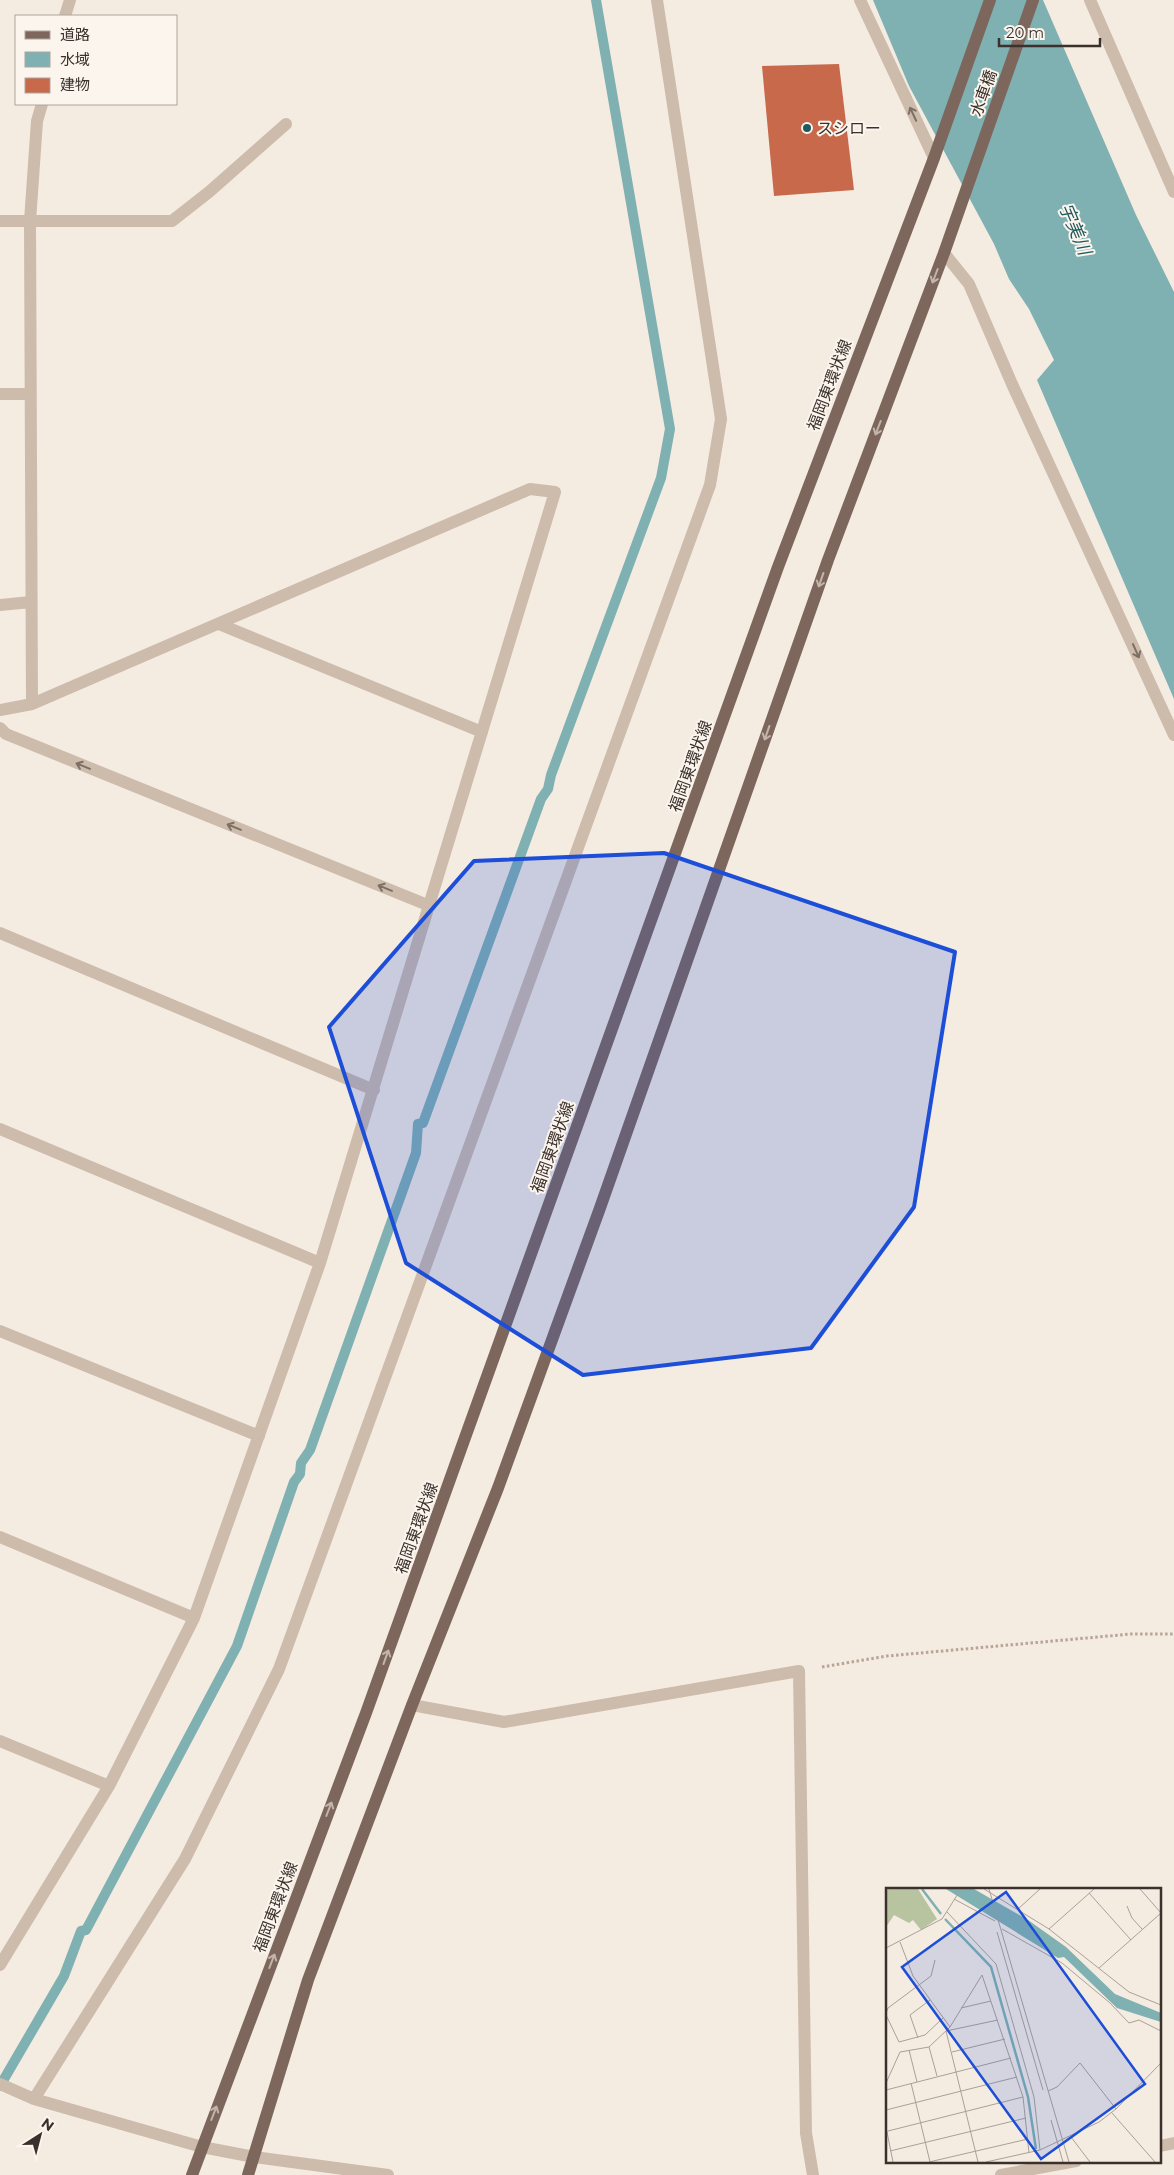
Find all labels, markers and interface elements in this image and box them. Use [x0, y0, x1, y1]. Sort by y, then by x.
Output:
legend [15, 15, 178, 105]
scale bar [999, 15, 1100, 47]
text: 20 m [1006, 23, 1044, 42]
text: 道路 [60, 25, 90, 44]
text: 水域 [60, 50, 90, 69]
street label: 水車橋 [966, 67, 1001, 119]
text: 建物 [60, 75, 90, 94]
one-way arrow [908, 107, 917, 122]
place label: スシロー [817, 119, 881, 138]
marker: スシロー [801, 122, 813, 134]
water label: 宇美川 [1054, 200, 1096, 260]
one-way arrow [930, 268, 939, 283]
street label: 福岡東環状線 [803, 337, 856, 433]
one-way arrow [873, 420, 882, 435]
one-way arrow [816, 572, 825, 587]
one-way arrow [1132, 643, 1141, 658]
street label: 福岡東環状線 [665, 718, 716, 815]
one-way arrow [762, 725, 771, 741]
one-way arrow [76, 760, 91, 769]
one-way arrow [227, 821, 242, 831]
one-way arrow [378, 882, 393, 892]
street label: 福岡東環状線 [527, 1099, 578, 1196]
street label: 福岡東環状線 [391, 1480, 442, 1577]
one-way arrow [382, 1649, 391, 1665]
one-way arrow [325, 1802, 334, 1817]
street label: 福岡東環状線 [249, 1859, 302, 1955]
inset map [886, 1888, 1162, 2162]
one-way arrow [268, 1954, 277, 1969]
one-way arrow [210, 2106, 219, 2121]
north arrow [15, 2110, 65, 2160]
text: N [38, 2114, 58, 2135]

